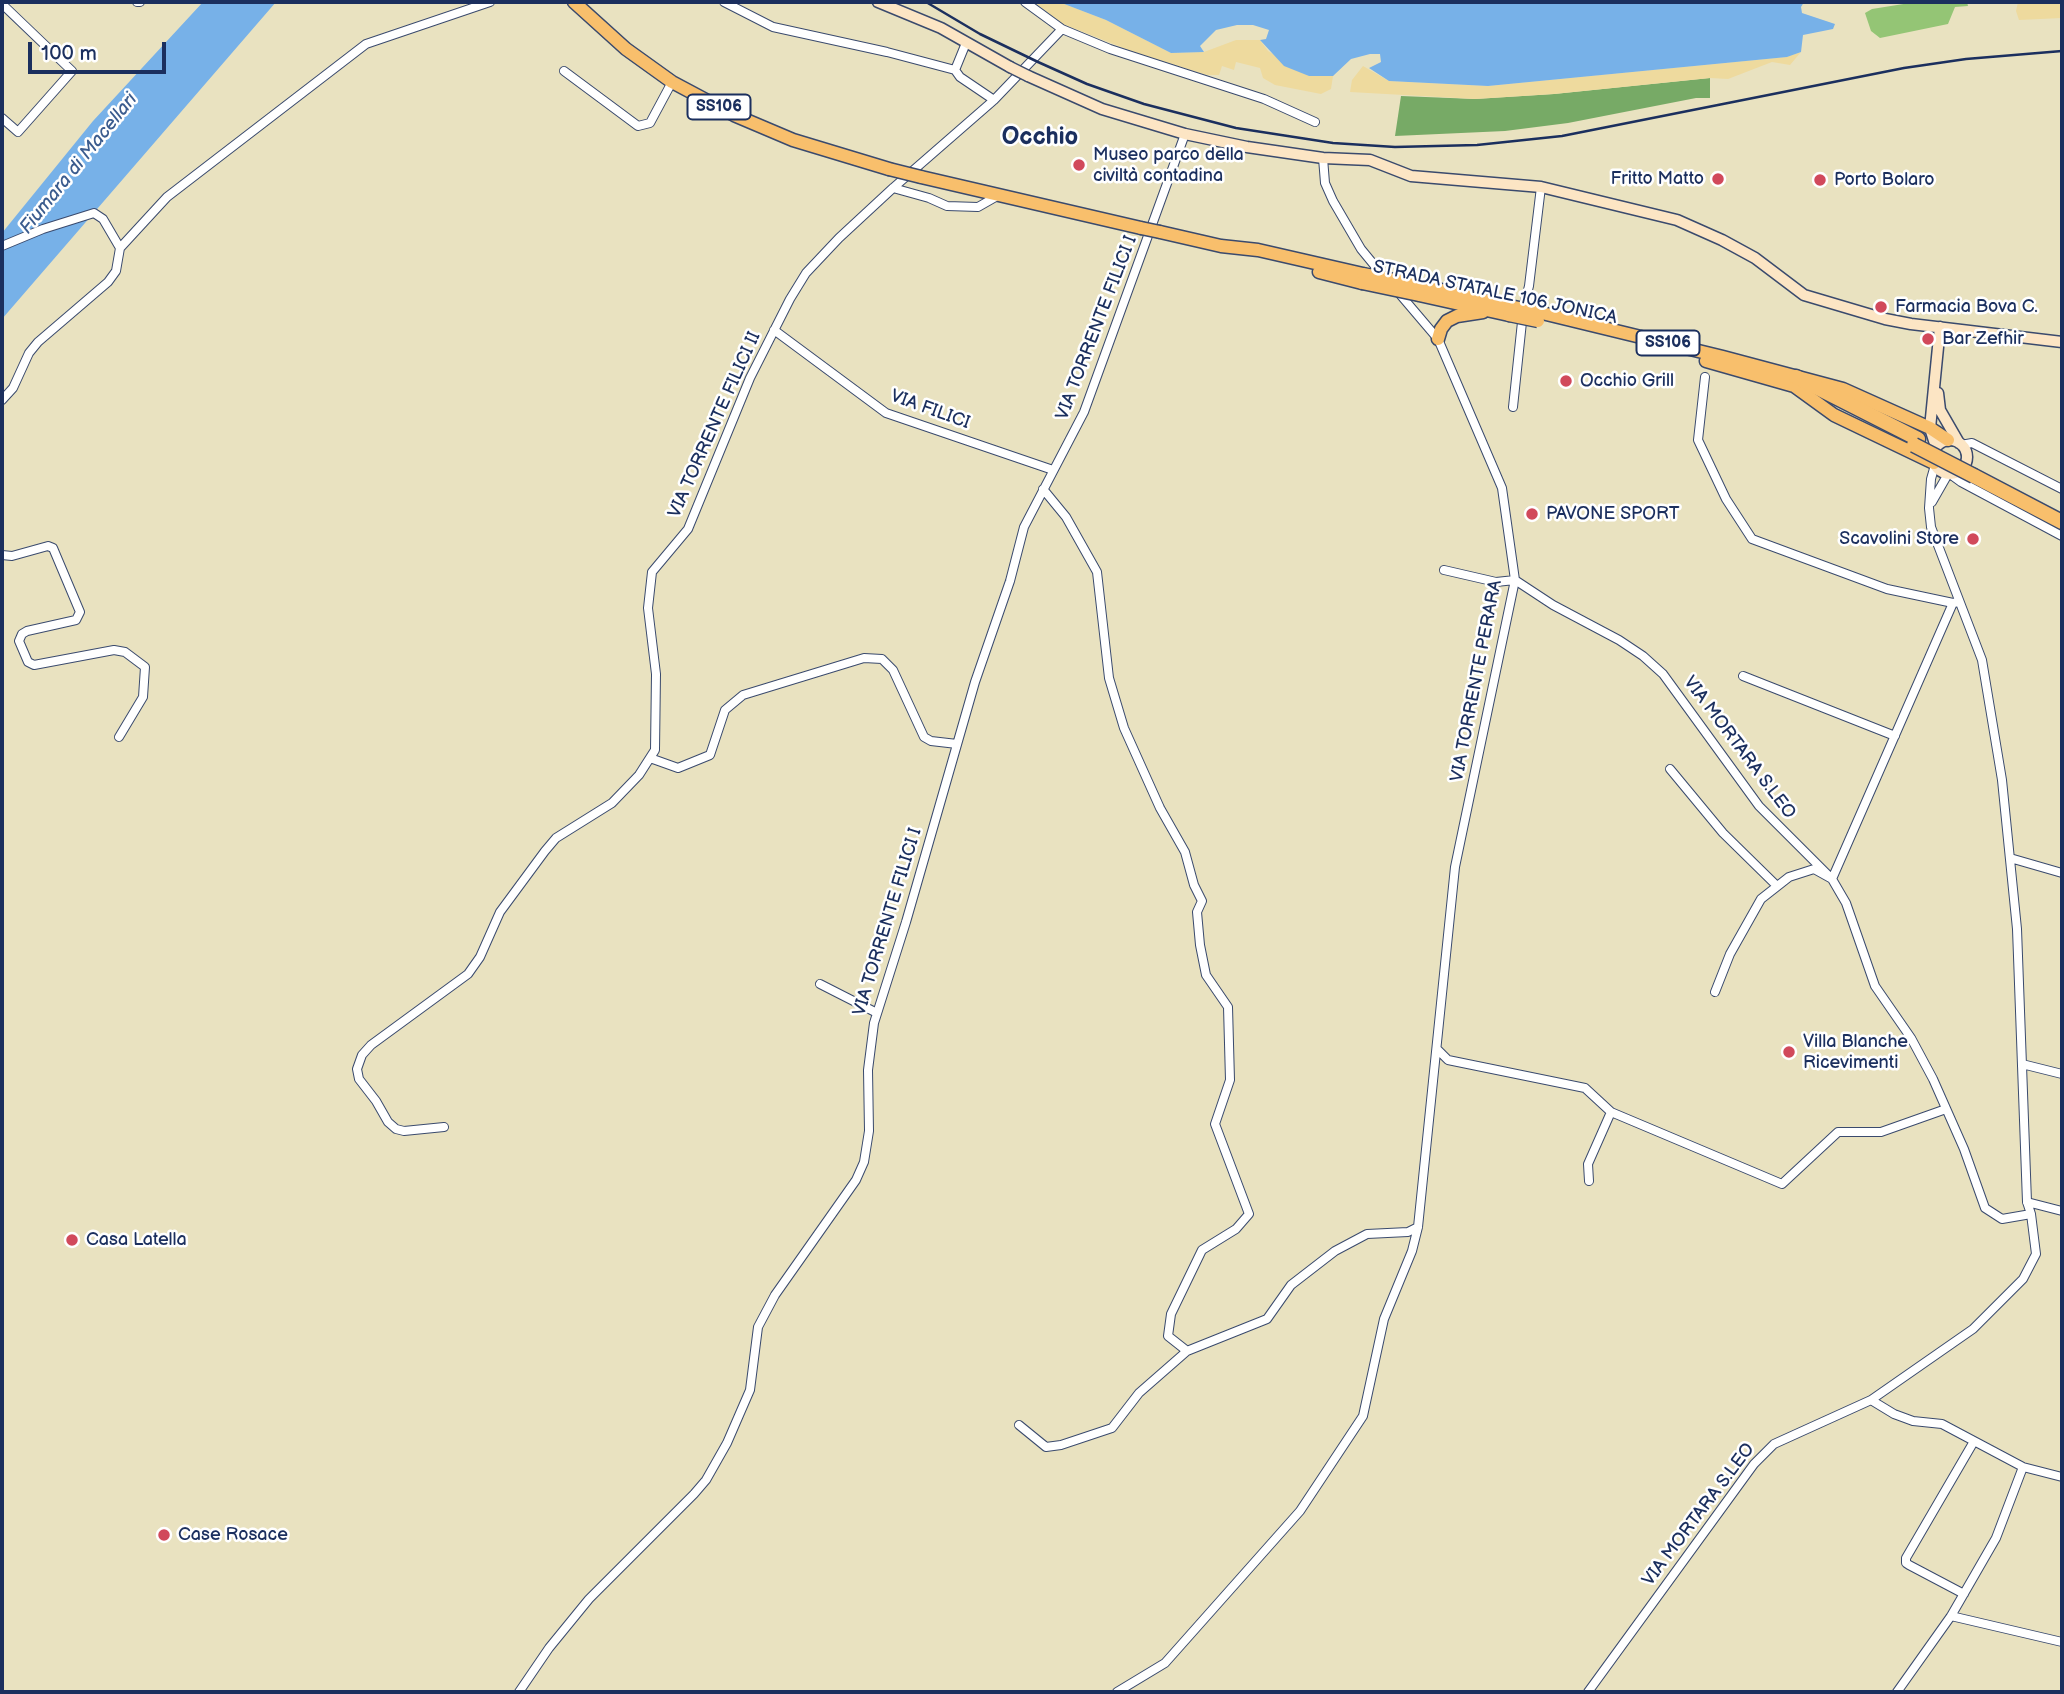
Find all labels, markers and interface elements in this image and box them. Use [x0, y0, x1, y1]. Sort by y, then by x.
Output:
scale bar [32, 28, 170, 72]
text: 100 m [41, 41, 97, 66]
water label: Fiumara di Macellari [15, 89, 143, 239]
road number: SS106 [688, 94, 750, 120]
district label: Occhio [1002, 124, 1078, 152]
place label: Museo parco della civiltà contadina [1093, 144, 1244, 186]
marker: Museo parco della civiltà contadina [1071, 157, 1087, 173]
place label: Fritto Matto [1611, 168, 1704, 190]
place label: Porto Bolaro [1834, 169, 1935, 191]
marker: Fritto Matto [1710, 171, 1726, 187]
marker: Porto Bolaro [1812, 172, 1828, 188]
street label: VIA TORRENTE FILICI I [1052, 233, 1142, 423]
street label: STRADA STATALE 106 JONICA [1371, 257, 1619, 329]
place label: Farmacia Bova C. [1895, 296, 2038, 318]
marker: Farmacia Bova C. [1873, 299, 1889, 315]
place label: Bar Zefhir [1942, 328, 2024, 350]
street label: VIA TORRENTE FILICI II [664, 329, 766, 521]
road number: SS106 [1636, 330, 1700, 356]
marker: Bar Zefhir [1920, 331, 1936, 347]
place label: Occhio Grill [1580, 370, 1674, 392]
marker: Occhio Grill [1558, 373, 1574, 389]
street label: VIA FILICI [887, 386, 973, 434]
place label: PAVONE SPORT [1546, 503, 1680, 525]
marker: PAVONE SPORT [1524, 506, 1540, 522]
place label: Scavolini Store [1839, 528, 1959, 550]
marker: Scavolini Store [1965, 531, 1981, 547]
street label: VIA TORRENTE PERARA [1447, 578, 1507, 784]
street label: VIA MORTARA S.LEO [1678, 672, 1800, 824]
street label: VIA TORRENTE FILICI I [849, 825, 927, 1019]
place label: Villa Blanche Ricevimenti [1803, 1031, 1908, 1074]
marker: Villa Blanche Ricevimenti [1781, 1044, 1797, 1060]
place label: Casa Latella [86, 1229, 187, 1251]
marker: Casa Latella [64, 1232, 80, 1248]
street label: VIA MORTARA S.LEO [1638, 1439, 1760, 1591]
place label: Case Rosace [178, 1524, 288, 1546]
marker: Case Rosace [156, 1527, 172, 1543]

